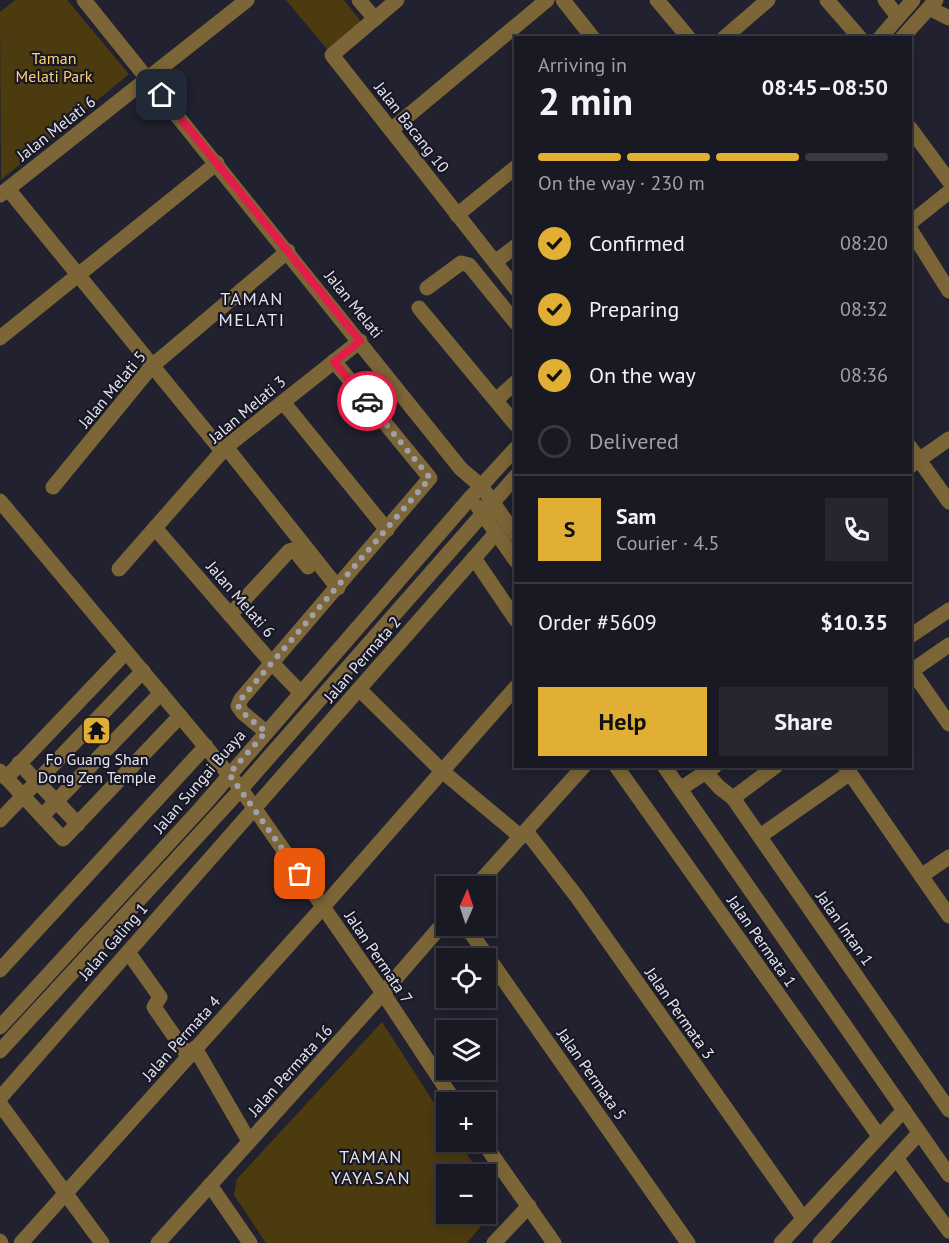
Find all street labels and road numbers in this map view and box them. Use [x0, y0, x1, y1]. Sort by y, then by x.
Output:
street label: Jalan Bacang 10 [370, 77, 454, 177]
street label: Jalan Melati 6 [12, 91, 99, 166]
street label: Jalan Melati [320, 265, 387, 342]
street label: Jalan Melati 5 [73, 346, 150, 432]
street label: Jalan Melati 3 [204, 371, 290, 448]
street label: Jalan Melati 6 [202, 556, 279, 641]
street label: Jalan Permata 2 [319, 612, 405, 707]
street label: Jalan Sungai Buaya [148, 725, 249, 838]
street label: Jalan Intan 1 [811, 886, 878, 969]
street label: Jalan Permata 1 [722, 890, 801, 991]
street label: Jalan Galing 1 [74, 898, 152, 984]
street label: Jalan Permata 7 [340, 906, 417, 1007]
street label: Jalan Permata 3 [640, 962, 719, 1063]
street label: Jalan Permata 4 [137, 991, 225, 1085]
street label: Jalan Permata 16 [243, 1020, 336, 1121]
street label: Jalan Permata 5 [552, 1023, 631, 1124]

